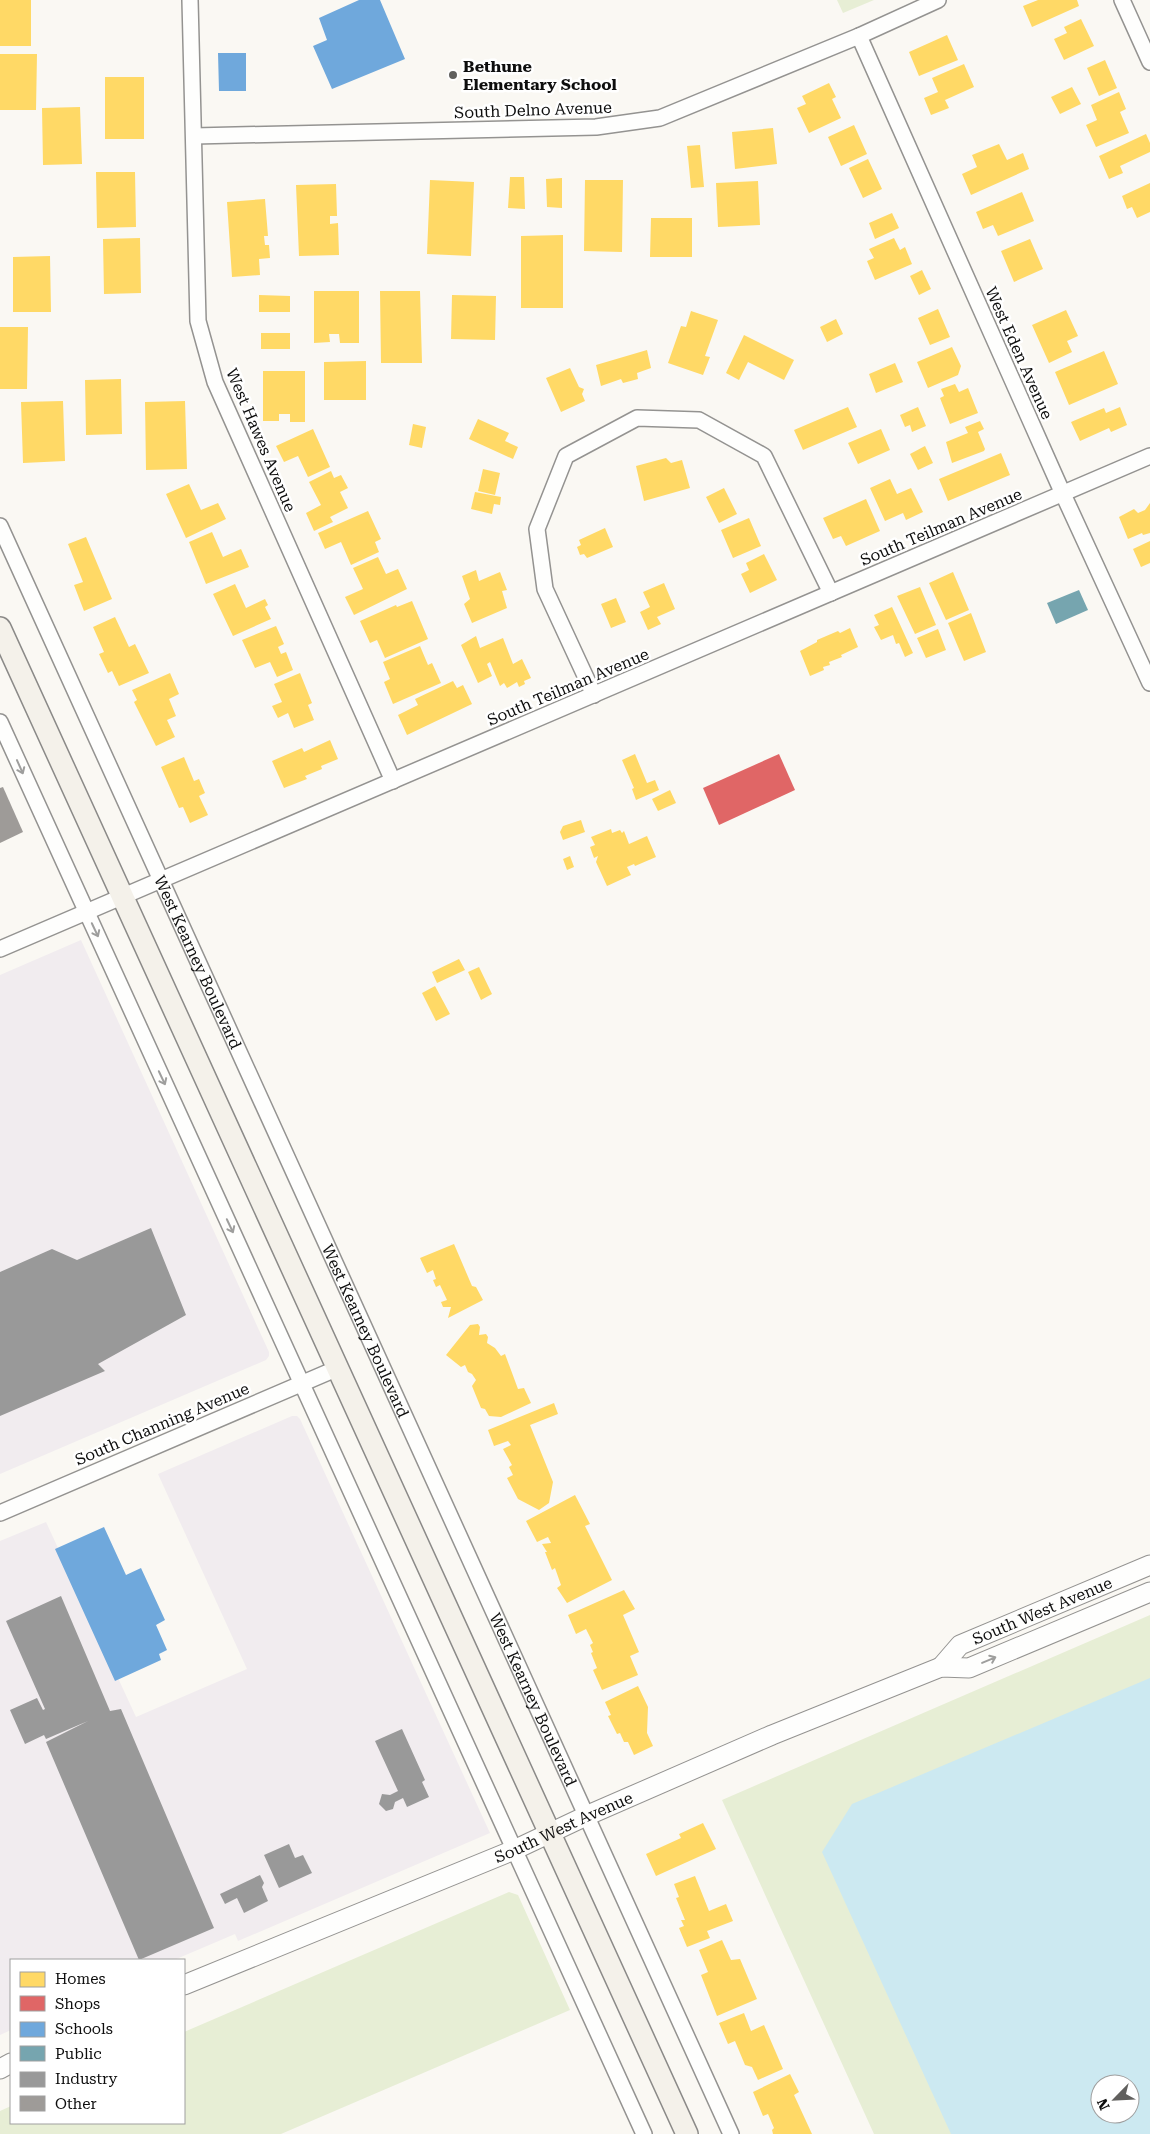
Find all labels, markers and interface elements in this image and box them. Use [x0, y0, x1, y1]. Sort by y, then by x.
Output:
place label: Bethune Elementary School [463, 57, 618, 94]
marker: Bethune Elementary School [447, 69, 459, 81]
street label: South Delno Avenue [454, 98, 612, 122]
street label: West Eden Avenue [981, 284, 1057, 422]
street label: West Hawes Avenue [222, 365, 300, 515]
street label: South Teilman Avenue [857, 484, 1025, 570]
street label: South Teilman Avenue [484, 644, 652, 730]
one-way arrow [16, 759, 26, 774]
street label: West Kearney Boulevard [151, 872, 246, 1052]
one-way arrow [90, 922, 100, 937]
one-way arrow [158, 1070, 168, 1085]
one-way arrow [225, 1218, 235, 1233]
street label: West Kearney Boulevard [318, 1241, 413, 1420]
street label: South Channing Avenue [72, 1379, 252, 1469]
street label: South West Avenue [969, 1573, 1115, 1648]
street label: West Kearney Boulevard [486, 1610, 581, 1789]
one-way arrow [981, 1655, 996, 1664]
street label: South West Avenue [491, 1787, 636, 1867]
legend [10, 1959, 185, 2124]
text: Homes [55, 1970, 106, 1988]
text: Shops [55, 1995, 100, 2013]
text: Schools [55, 2020, 113, 2038]
text: Public [55, 2045, 102, 2063]
text: Industry [55, 2070, 117, 2088]
north arrow [1090, 2074, 1140, 2124]
text: Other [55, 2095, 97, 2113]
text: N [1094, 2096, 1113, 2112]

